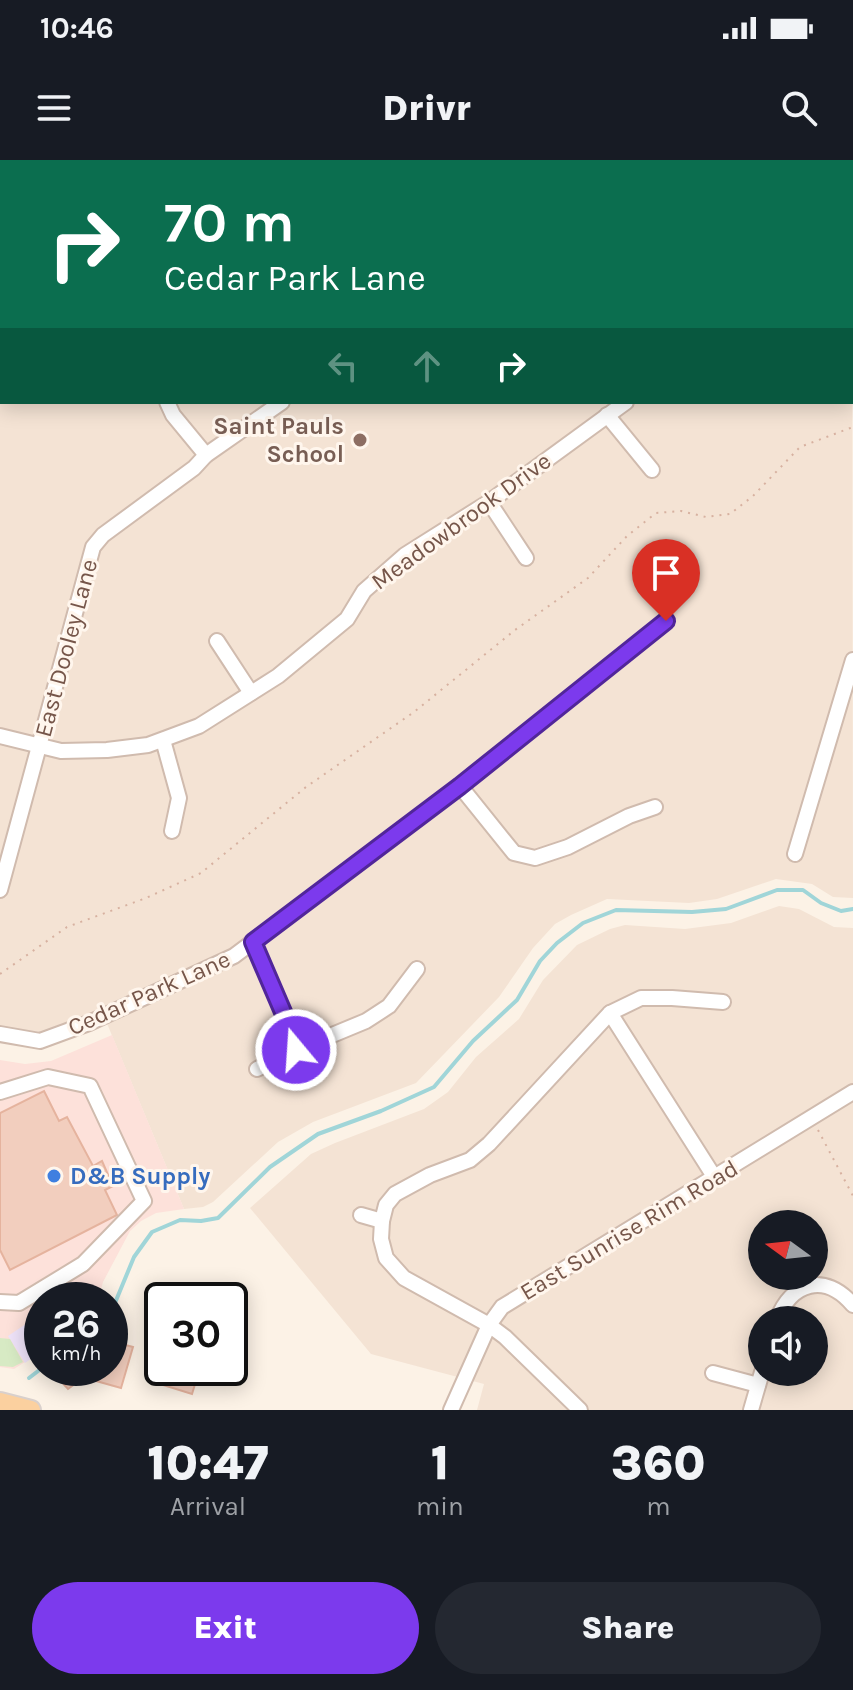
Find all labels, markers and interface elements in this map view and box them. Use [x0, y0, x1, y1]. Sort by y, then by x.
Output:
text: 10:46 [40, 10, 114, 46]
icon: menu [32, 86, 76, 130]
icon: search [777, 86, 821, 130]
text: Drivr [382, 87, 471, 129]
text: 70 m [164, 190, 295, 255]
icon: right [32, 192, 136, 296]
text: Cedar Park Lane [164, 257, 426, 299]
icon: left [321, 344, 365, 388]
icon: ahead [405, 344, 449, 388]
icon: right [489, 344, 533, 388]
place label: Saint Pauls School [213, 412, 344, 468]
marker: Saint Pauls School [351, 431, 369, 449]
street label: Meadowbrook Drive [366, 446, 556, 596]
pin [632, 539, 700, 621]
icon: arrive [644, 551, 688, 595]
street label: East Dooley Lane [29, 556, 103, 740]
street label: Cedar Park Lane [64, 945, 234, 1041]
position arrow [254, 1008, 338, 1092]
street label: East Sunrise Rim Road [515, 1154, 743, 1306]
place label: D&B Supply [70, 1162, 210, 1190]
marker: D&B Supply [45, 1167, 63, 1185]
north arrow [748, 1210, 828, 1290]
map controls [748, 1210, 828, 1386]
speed limit sign: 30 [144, 1282, 248, 1386]
text: 26 [52, 1300, 100, 1347]
button: sound [748, 1306, 828, 1386]
text: km/h [51, 1342, 101, 1365]
text: 10:47 [147, 1435, 269, 1491]
text: 1 [431, 1435, 449, 1491]
text: 360 [611, 1435, 706, 1491]
text: Arrival [170, 1491, 246, 1522]
text: min [416, 1491, 464, 1522]
text: m [646, 1491, 671, 1522]
button: Exit [32, 1582, 419, 1674]
button: Share [435, 1582, 821, 1674]

